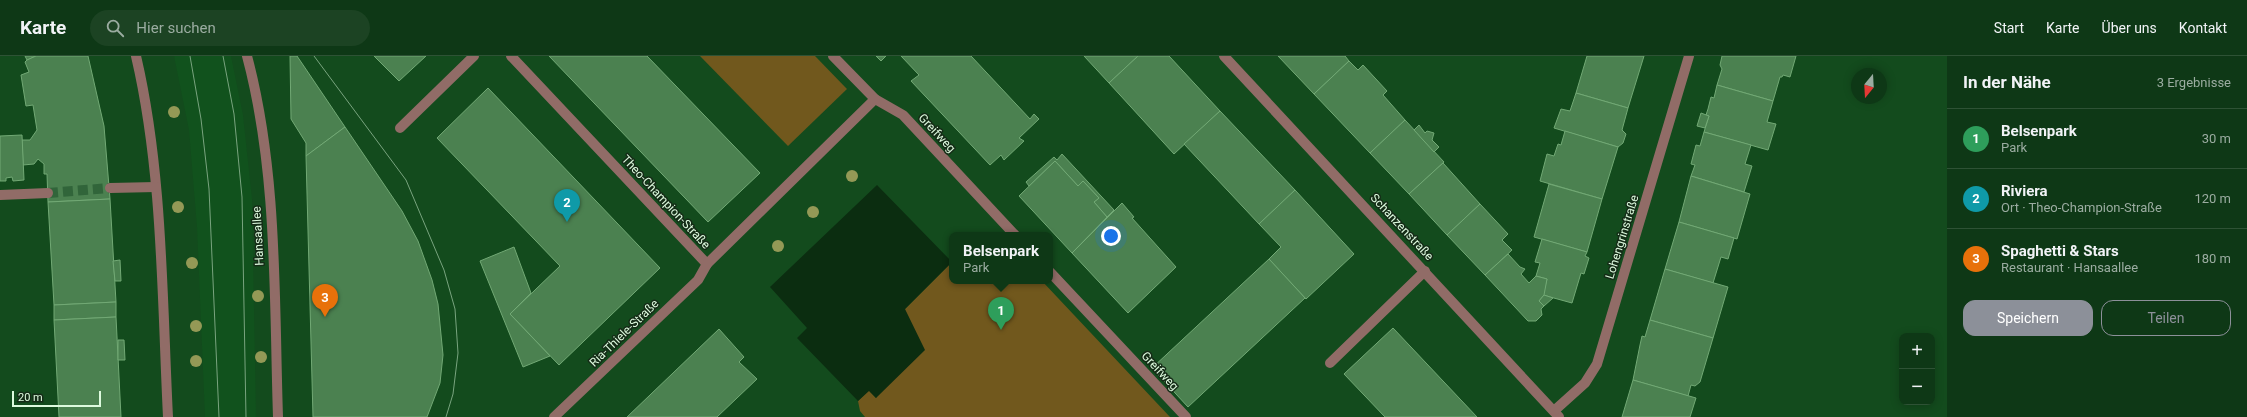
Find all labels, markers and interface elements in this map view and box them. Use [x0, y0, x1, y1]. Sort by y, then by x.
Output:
search box [90, 10, 370, 46]
text: Karte [20, 16, 66, 39]
icon: search [104, 17, 126, 39]
text: Hier suchen [136, 19, 216, 37]
text: Start [1994, 20, 2024, 36]
text: Karte [2046, 20, 2080, 36]
text: Über uns [2102, 20, 2157, 36]
text: Kontakt [2179, 20, 2227, 36]
north arrow [1851, 68, 1887, 104]
text: In der Nähe [1963, 72, 2051, 92]
text: 3 Ergebnisse [2157, 75, 2231, 90]
street label: Greifweg [916, 111, 958, 155]
text: Belsenpark [2001, 122, 2077, 140]
text: 1 [1972, 131, 1980, 146]
text: 30 m [2202, 131, 2231, 146]
text: Park [2001, 140, 2027, 155]
street label: Theo-Champion-Straße [619, 152, 713, 252]
text: Riviera [2001, 182, 2048, 200]
pin: 2 [554, 189, 580, 222]
street label: Schanzenstraße [1368, 191, 1436, 263]
text: 2 [1972, 191, 1980, 206]
text: 120 m [2194, 191, 2231, 206]
street label: Lohengrinstraße [1603, 193, 1641, 281]
text: Ort · Theo-Champion-Straße [2001, 200, 2162, 215]
street label: Hansaallee [249, 206, 267, 266]
your location [1101, 226, 1121, 246]
popup [949, 232, 1053, 284]
text: Belsenpark [963, 242, 1039, 260]
text: Spaghetti & Stars [2001, 242, 2119, 260]
text: 3 [1972, 251, 1980, 266]
text: 180 m [2194, 251, 2231, 266]
text: Park [963, 260, 989, 275]
text: Restaurant · Hansaallee [2001, 260, 2138, 275]
pin: 3 [312, 284, 338, 317]
street label: Ria-Thiele-Straße [587, 296, 661, 370]
pin: 1 [988, 297, 1014, 330]
button: Speichern [1963, 300, 2093, 336]
button: Teilen [2101, 300, 2231, 336]
map controls [1899, 333, 1935, 405]
button: + [1899, 333, 1935, 369]
street label: Greifweg [1139, 349, 1181, 393]
button: − [1899, 369, 1935, 405]
scale bar [12, 389, 101, 408]
text: 20 m [18, 391, 43, 404]

